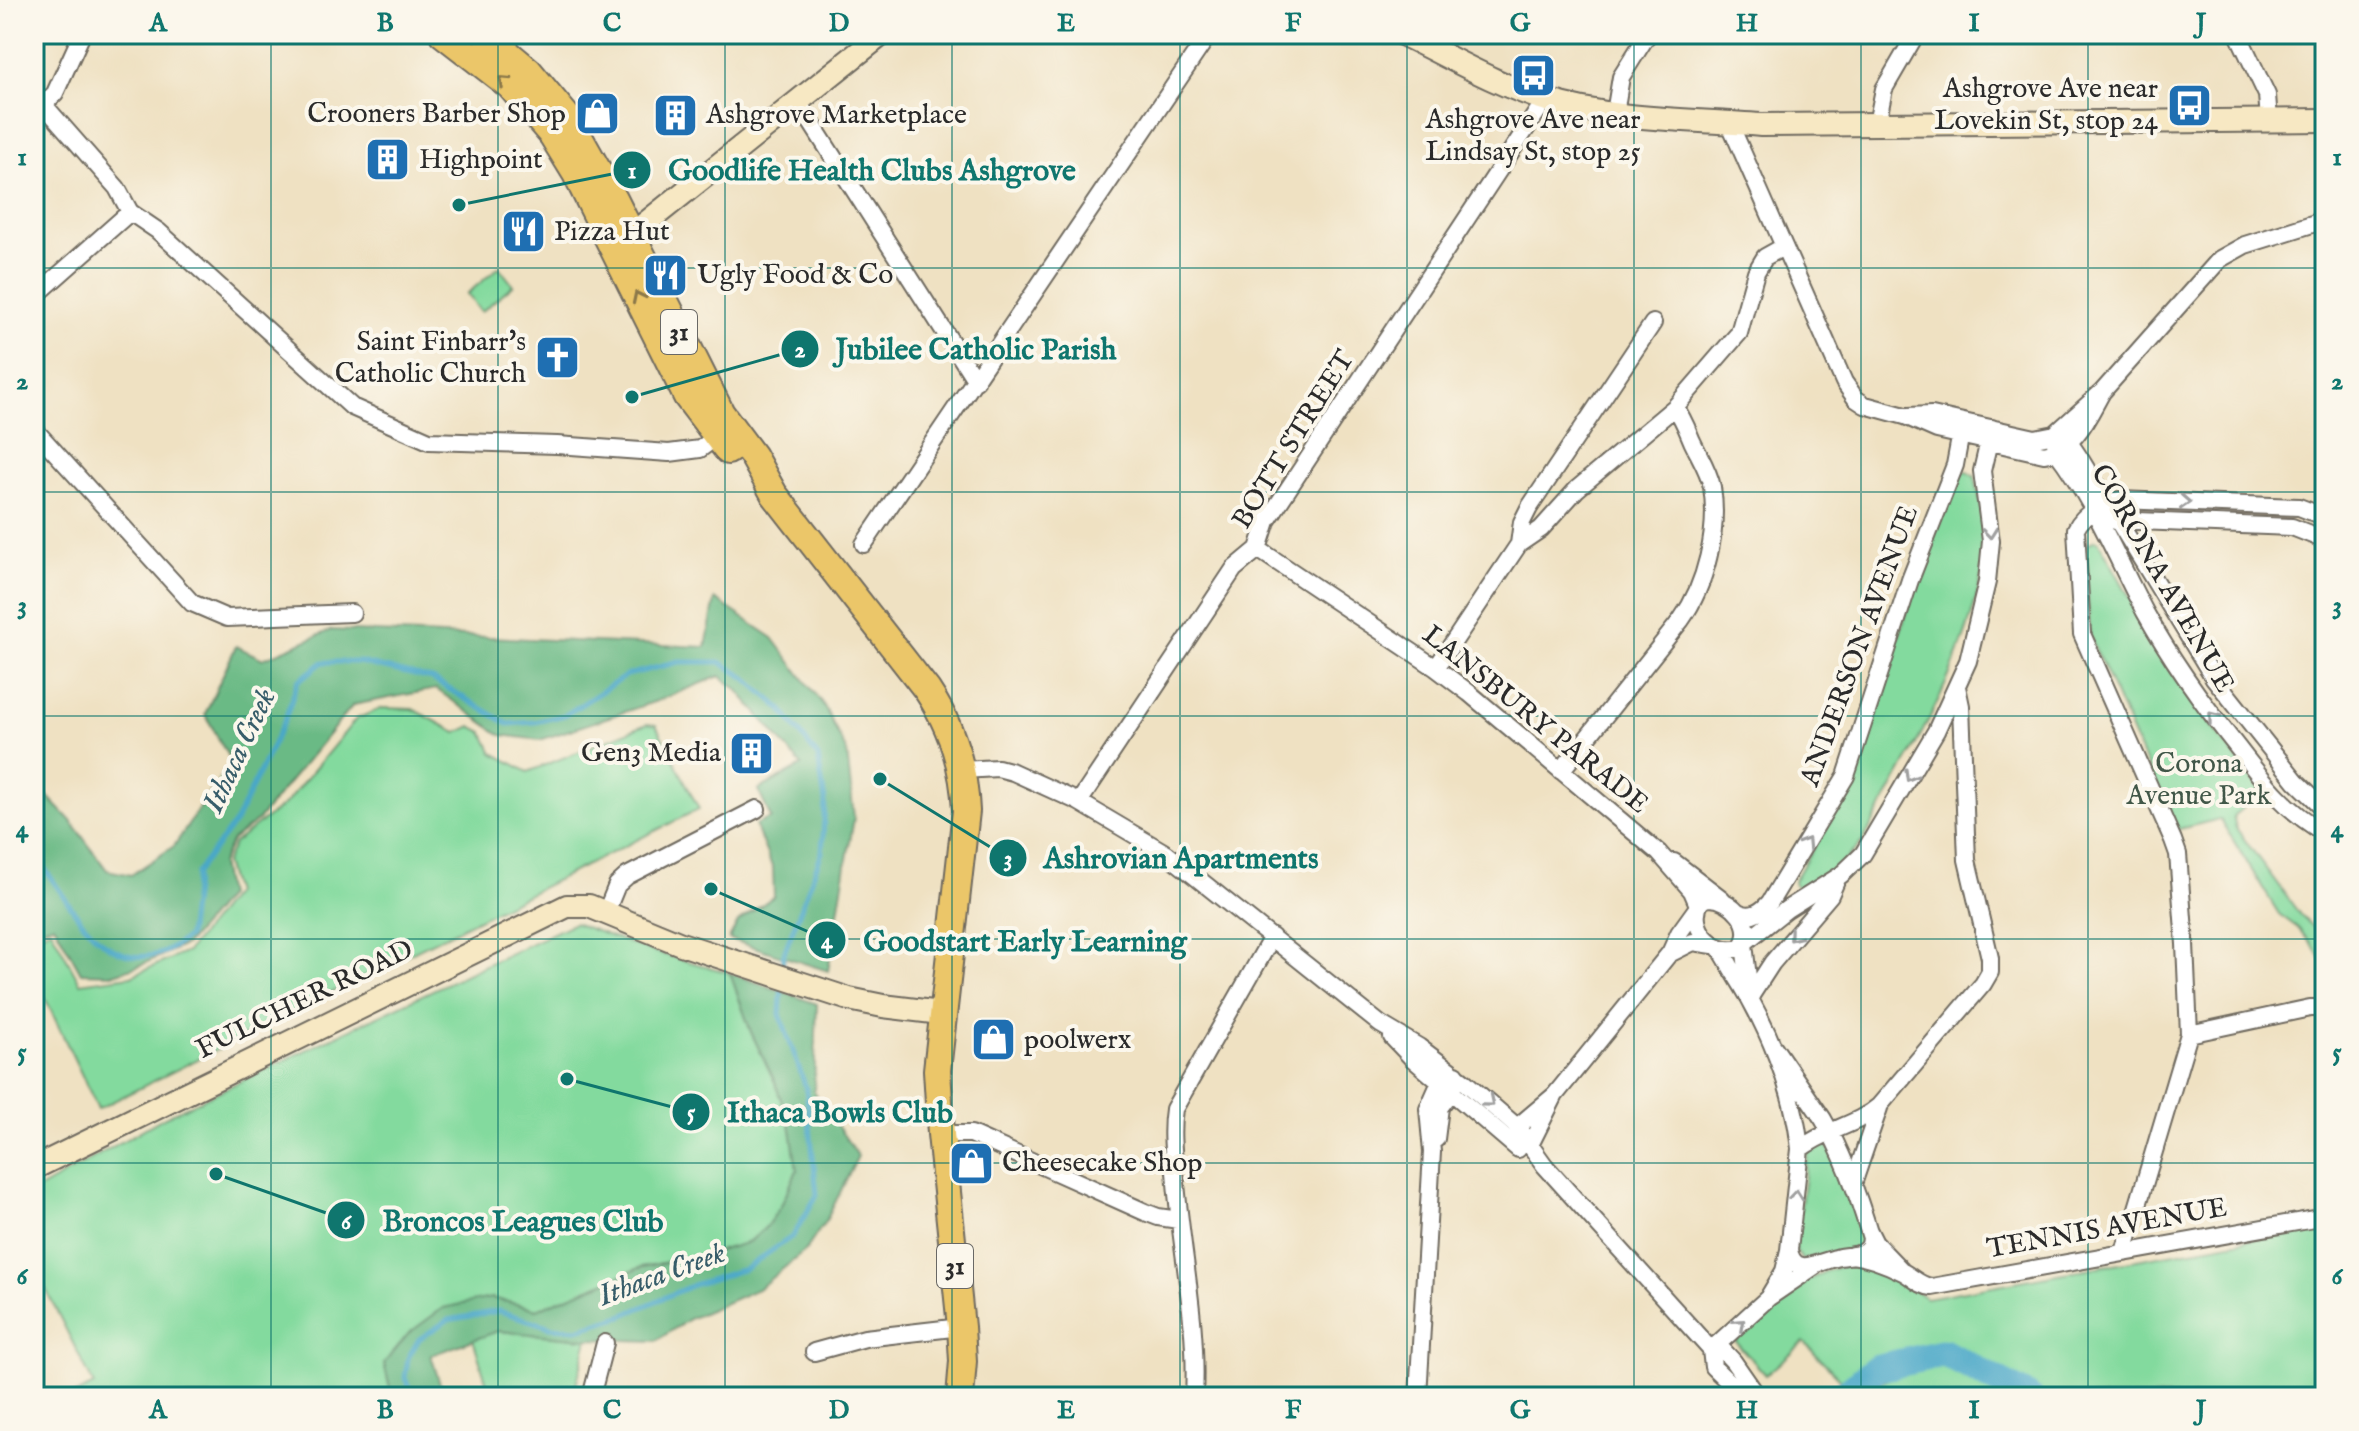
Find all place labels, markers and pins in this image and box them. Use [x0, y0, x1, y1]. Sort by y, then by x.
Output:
bus stop icon: Ashgrove Ave near Lindsay St, stop 25 [1509, 52, 1557, 100]
place label: Ashgrove Ave near Lovekin St, stop 24 [1934, 72, 2158, 139]
bus stop icon: Ashgrove Ave near Lovekin St, stop 24 [2165, 81, 2213, 129]
shop icon: Crooners Barber Shop [573, 90, 621, 138]
building icon: Ashgrove Marketplace [651, 91, 699, 139]
place label: Crooners Barber Shop [307, 97, 566, 132]
place label: Ashgrove Marketplace [705, 98, 967, 133]
place label: Ashgrove Ave near Lindsay St, stop 25 [1425, 103, 1641, 170]
building icon: Highpoint [364, 136, 412, 184]
place label: Highpoint [419, 143, 543, 178]
callout: Goodlife Health Clubs Ashgrove [612, 143, 1092, 197]
restaurant icon: Pizza Hut [499, 208, 547, 256]
place label: Pizza Hut [554, 215, 670, 250]
restaurant icon: Ugly Food & Co [642, 251, 690, 299]
place label: Ugly Food & Co [697, 258, 893, 293]
callout: Jubilee Catholic Parish [780, 322, 1133, 376]
place label: Saint Finbarr's Catholic Church [335, 325, 526, 392]
church icon: Saint Finbarr's Catholic Church [533, 334, 581, 382]
building icon: Gen3 Media [728, 729, 776, 777]
place label: Gen3 Media [581, 736, 722, 771]
callout: Ashrovian Apartments [988, 831, 1334, 885]
callout: Goodstart Early Learning [807, 913, 1203, 967]
shop icon: poolwerx [969, 1016, 1017, 1064]
place label: poolwerx [1024, 1023, 1132, 1058]
callout: Ithaca Bowls Club [671, 1085, 969, 1139]
shop icon: Cheesecake Shop [947, 1139, 995, 1187]
place label: Cheesecake Shop [1002, 1146, 1203, 1181]
callout: Broncos Leagues Club [326, 1193, 679, 1247]

